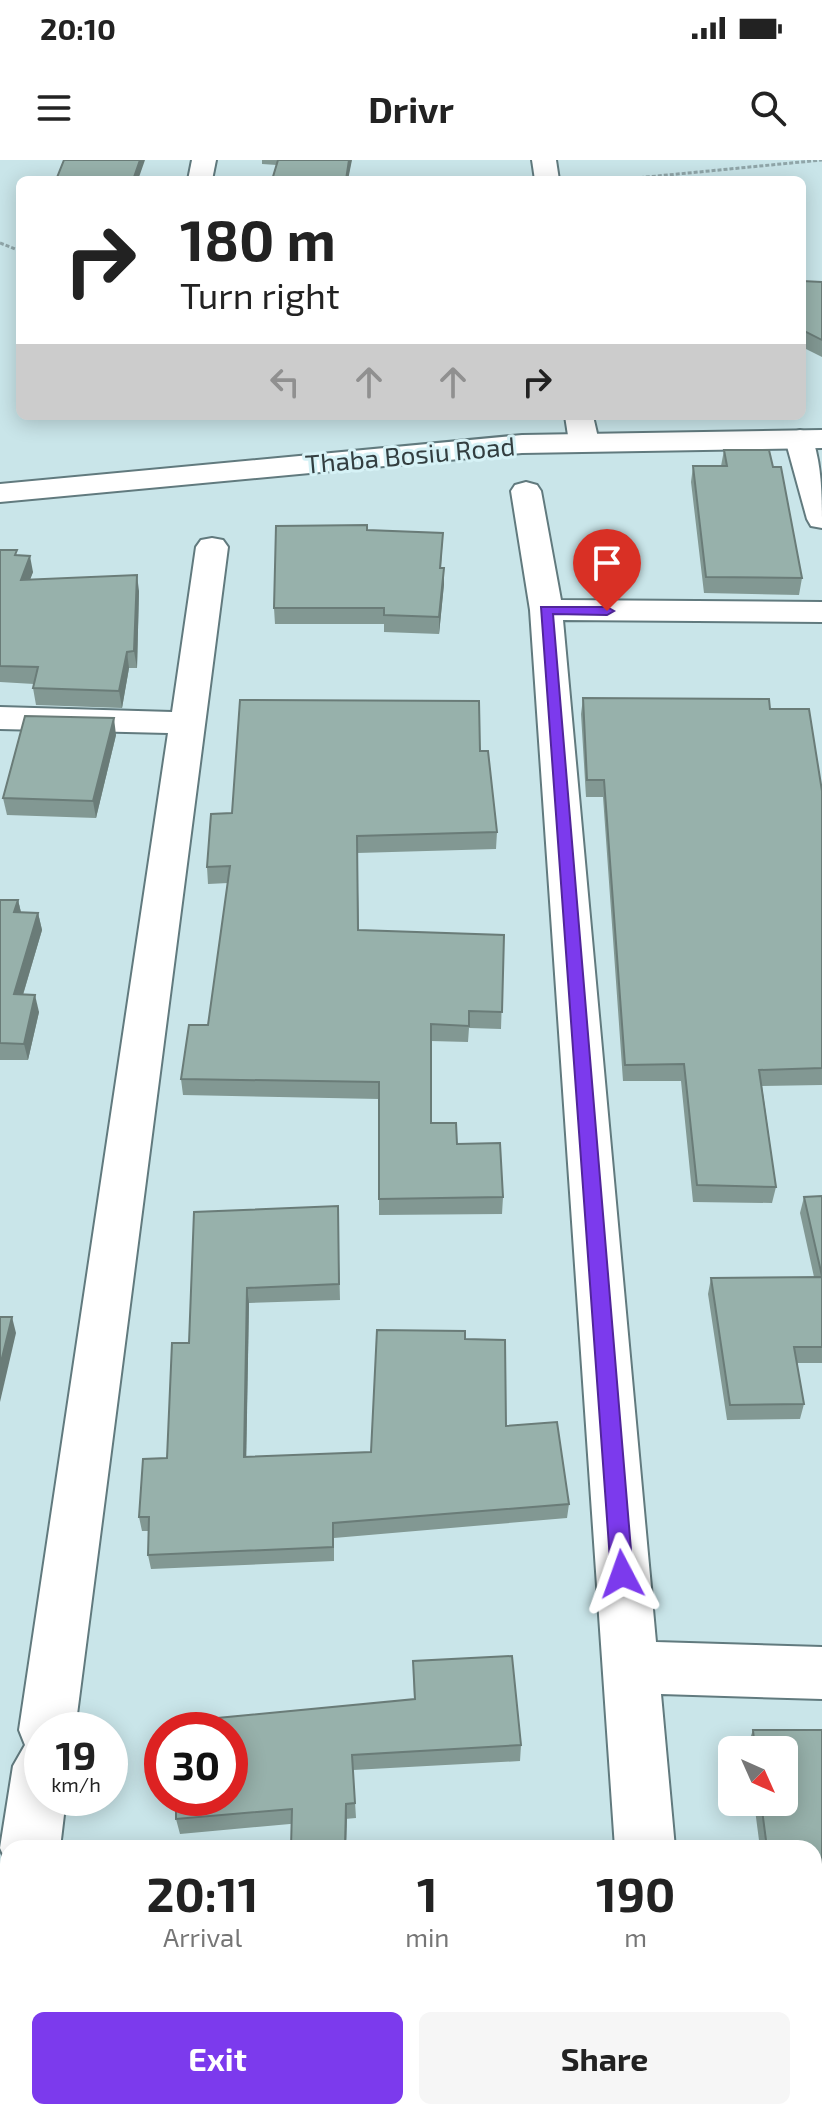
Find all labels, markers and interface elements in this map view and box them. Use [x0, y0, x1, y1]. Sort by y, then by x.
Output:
text: 20:10 [40, 10, 116, 46]
icon: menu [32, 86, 76, 130]
icon: search [746, 86, 790, 130]
text: Drivr [368, 87, 454, 130]
text: 180 m [180, 205, 336, 272]
icon: right [48, 208, 152, 312]
text: Turn right [180, 273, 340, 316]
icon: left [263, 360, 307, 404]
icon: ahead [347, 360, 391, 404]
icon: ahead [431, 360, 475, 404]
icon: right [515, 360, 559, 404]
street label: Thaba Bosiu Road [304, 429, 516, 479]
pin [573, 529, 641, 611]
icon: arrive [585, 541, 629, 585]
position arrow [580, 1532, 664, 1616]
speed limit sign: 30 [144, 1712, 248, 1816]
text: 19 [56, 1730, 96, 1778]
north arrow [718, 1736, 798, 1816]
map controls [718, 1736, 798, 1816]
text: km/h [51, 1772, 101, 1796]
text: 20:11 [147, 1864, 259, 1922]
text: 1 [417, 1864, 438, 1922]
text: 190 [596, 1864, 675, 1922]
text: Arrival [163, 1921, 242, 1952]
text: min [405, 1921, 449, 1952]
text: m [624, 1921, 647, 1952]
button: Exit [32, 2012, 403, 2104]
button: Share [419, 2012, 790, 2104]

